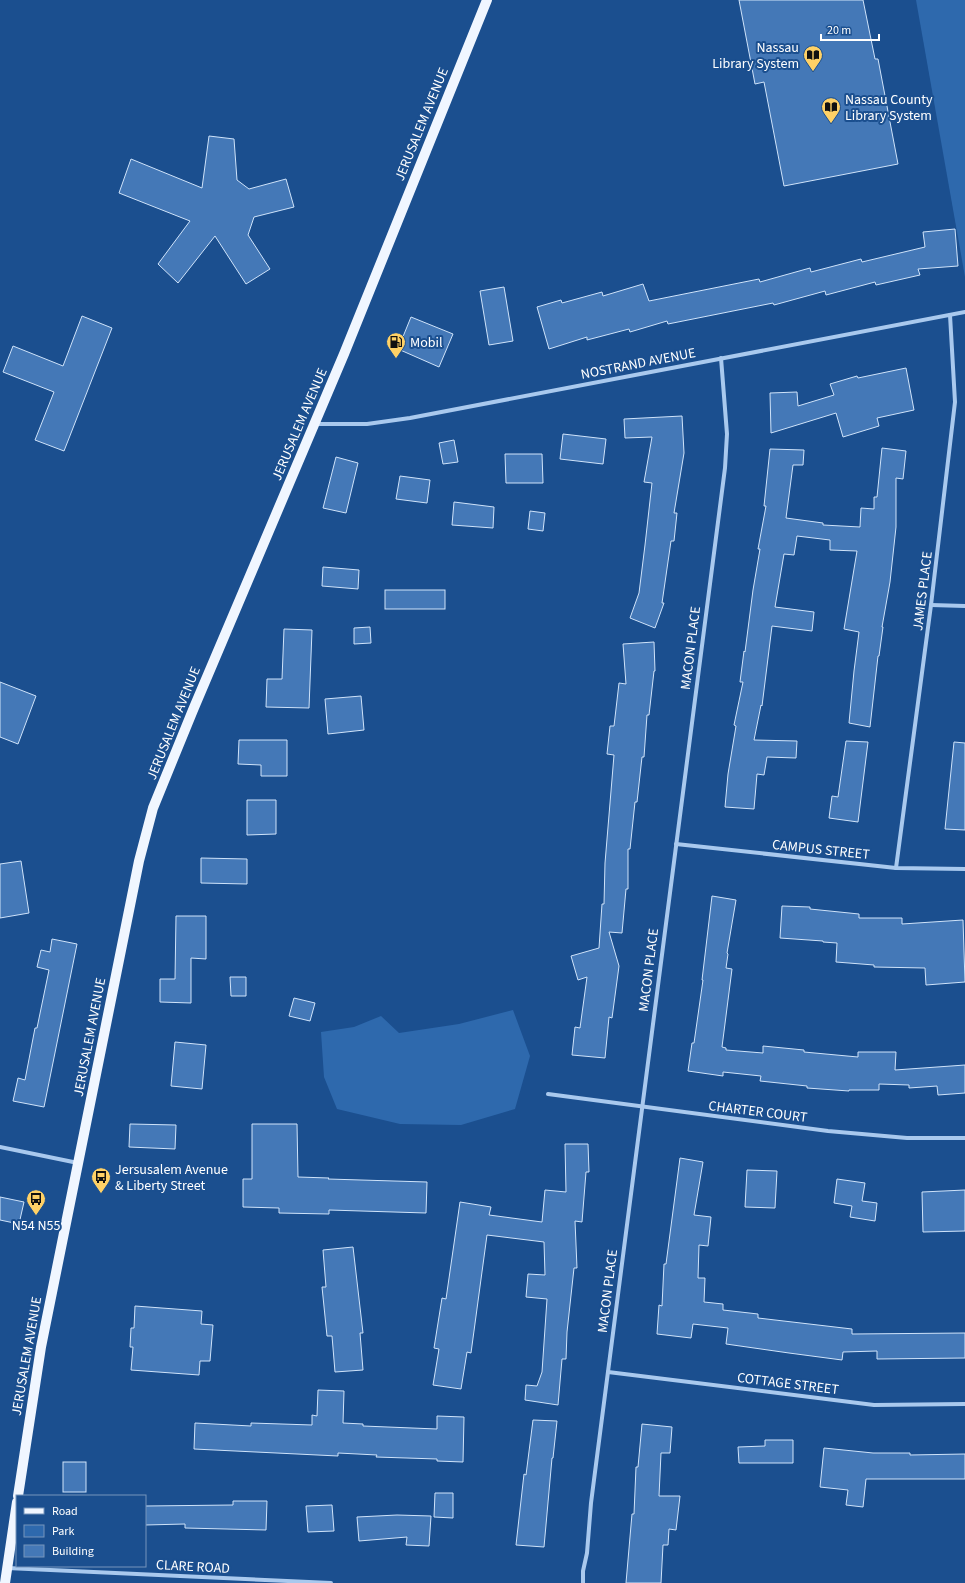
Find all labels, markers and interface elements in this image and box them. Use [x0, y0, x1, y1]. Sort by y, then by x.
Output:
scale bar [821, 16, 879, 42]
text: 20 m [827, 22, 851, 39]
place label: Nassau Library System [712, 38, 799, 74]
library icon: Nassau Library System [802, 44, 824, 72]
street label: JERUSALEM AVENUE [390, 65, 454, 184]
place label: Nassau County Library System [845, 90, 933, 126]
library icon: Nassau County Library System [820, 96, 842, 124]
fuel station icon: Mobil [385, 331, 407, 359]
place label: Mobil [410, 333, 443, 353]
street label: NOSTRAND AVENUE [579, 343, 697, 385]
street label: JERUSALEM AVENUE [267, 365, 333, 484]
street label: JAMES PLACE [908, 550, 938, 632]
street label: MACON PLACE [676, 605, 706, 691]
street label: JERUSALEM AVENUE [142, 664, 206, 783]
street label: CAMPUS STREET [771, 835, 871, 865]
street label: MACON PLACE [634, 927, 664, 1013]
street label: JERUSALEM AVENUE [69, 976, 111, 1098]
street label: CHARTER COURT [707, 1096, 809, 1128]
place label: Jersusalem Avenue & Liberty Street [115, 1160, 228, 1196]
bus stop icon: Jersusalem Avenue & Liberty Street [90, 1166, 112, 1194]
bus stop icon: N54 N55 [25, 1188, 47, 1216]
place label: N54 N55 [12, 1216, 60, 1236]
street label: MACON PLACE [593, 1248, 623, 1334]
street label: JERUSALEM AVENUE [7, 1295, 47, 1417]
street label: COTTAGE STREET [736, 1368, 840, 1400]
legend [16, 1495, 146, 1567]
text: Road [52, 1503, 78, 1520]
text: Park [52, 1523, 74, 1540]
text: Building [52, 1543, 94, 1560]
street label: CLARE ROAD [156, 1555, 230, 1579]

